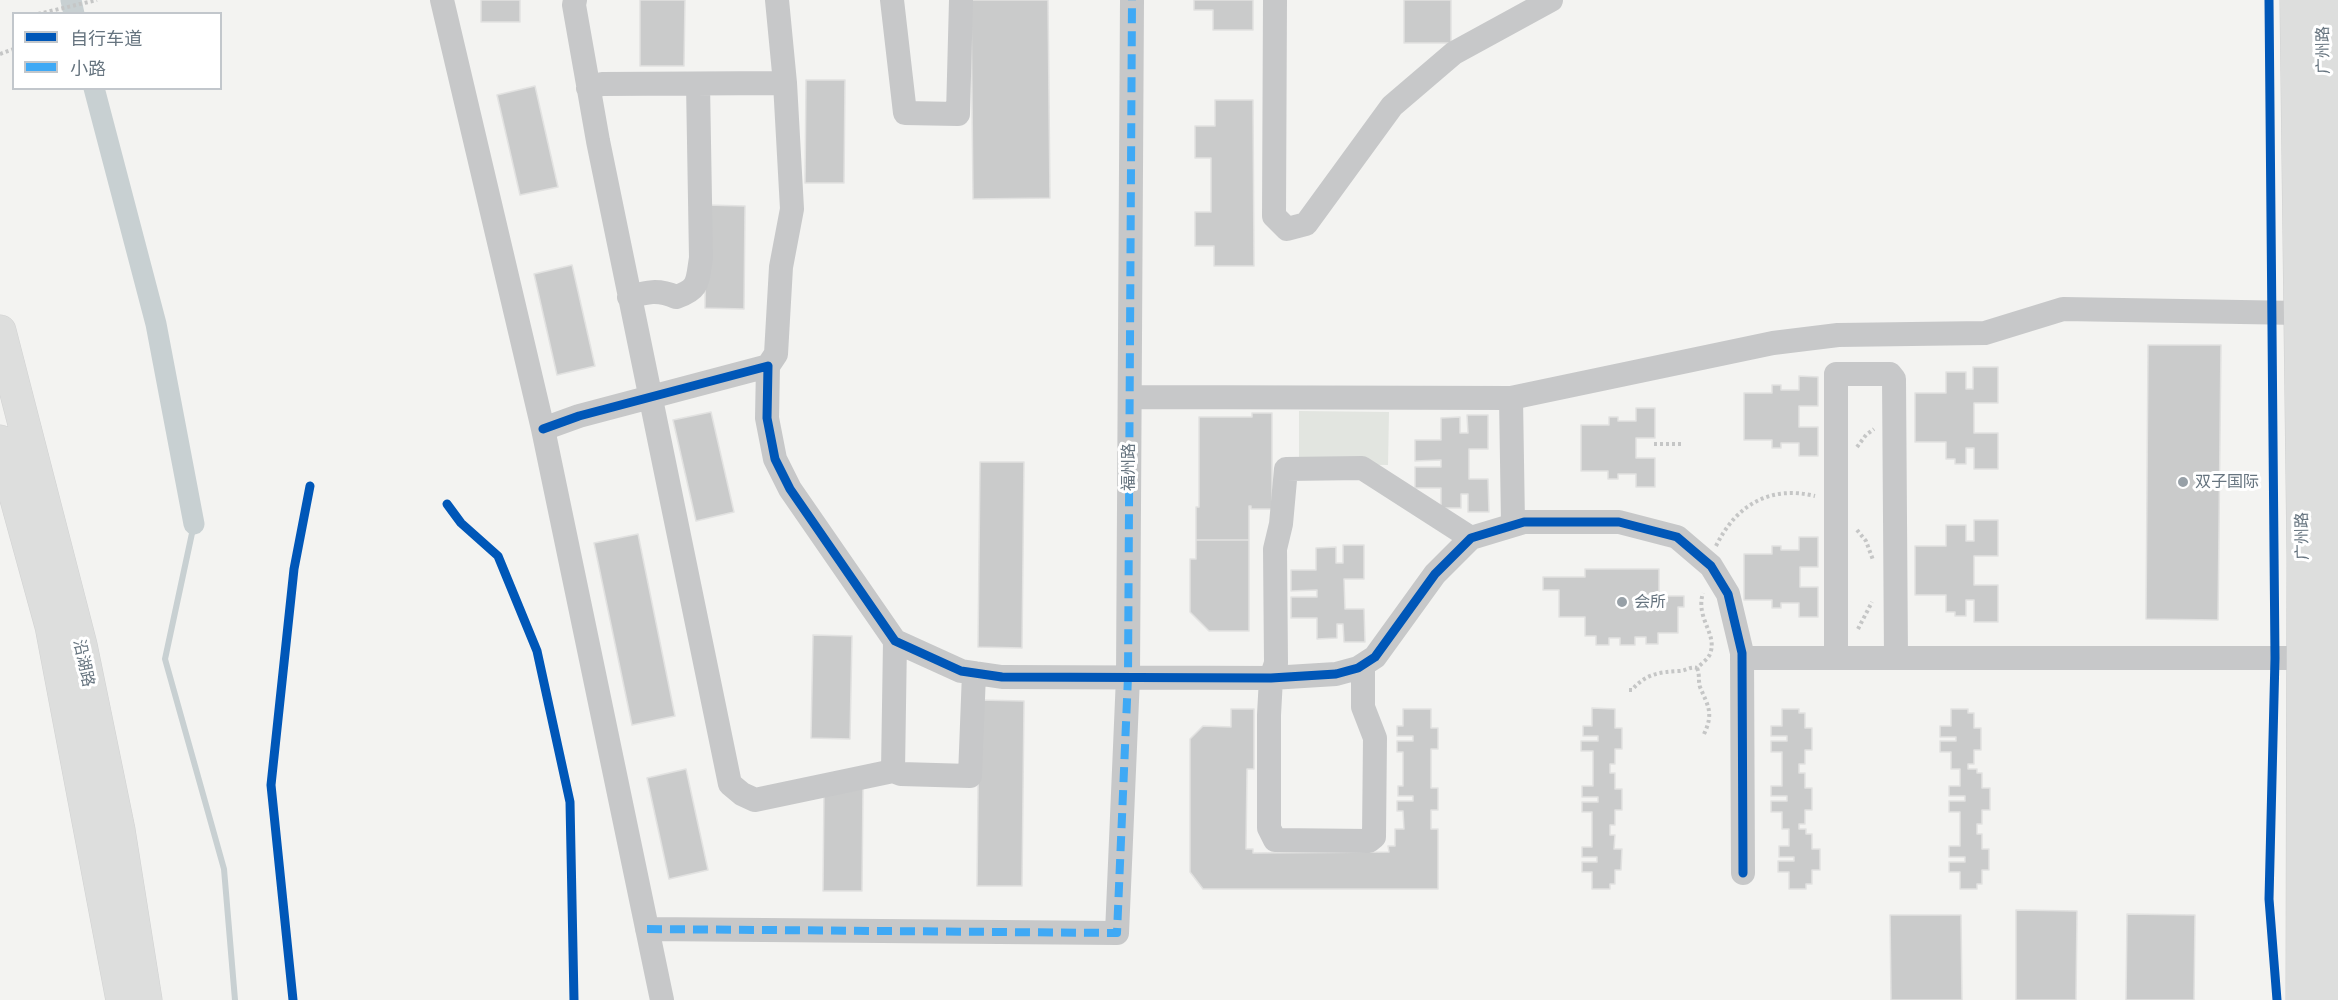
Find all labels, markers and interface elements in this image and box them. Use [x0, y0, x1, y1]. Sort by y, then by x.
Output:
legend [12, 12, 222, 90]
street label: 广州路 [2313, 26, 2333, 74]
text: 自行车道 [70, 27, 142, 49]
text: 小路 [70, 57, 106, 79]
street label: 福州路 [1119, 443, 1139, 491]
place label: 双子国际 [2195, 472, 2259, 492]
marker: 双子国际 [2176, 475, 2190, 489]
street label: 广州路 [2292, 512, 2312, 560]
place label: 会所 [1634, 592, 1666, 612]
marker: 会所 [1615, 595, 1629, 609]
street label: 沿湖路 [70, 638, 98, 688]

